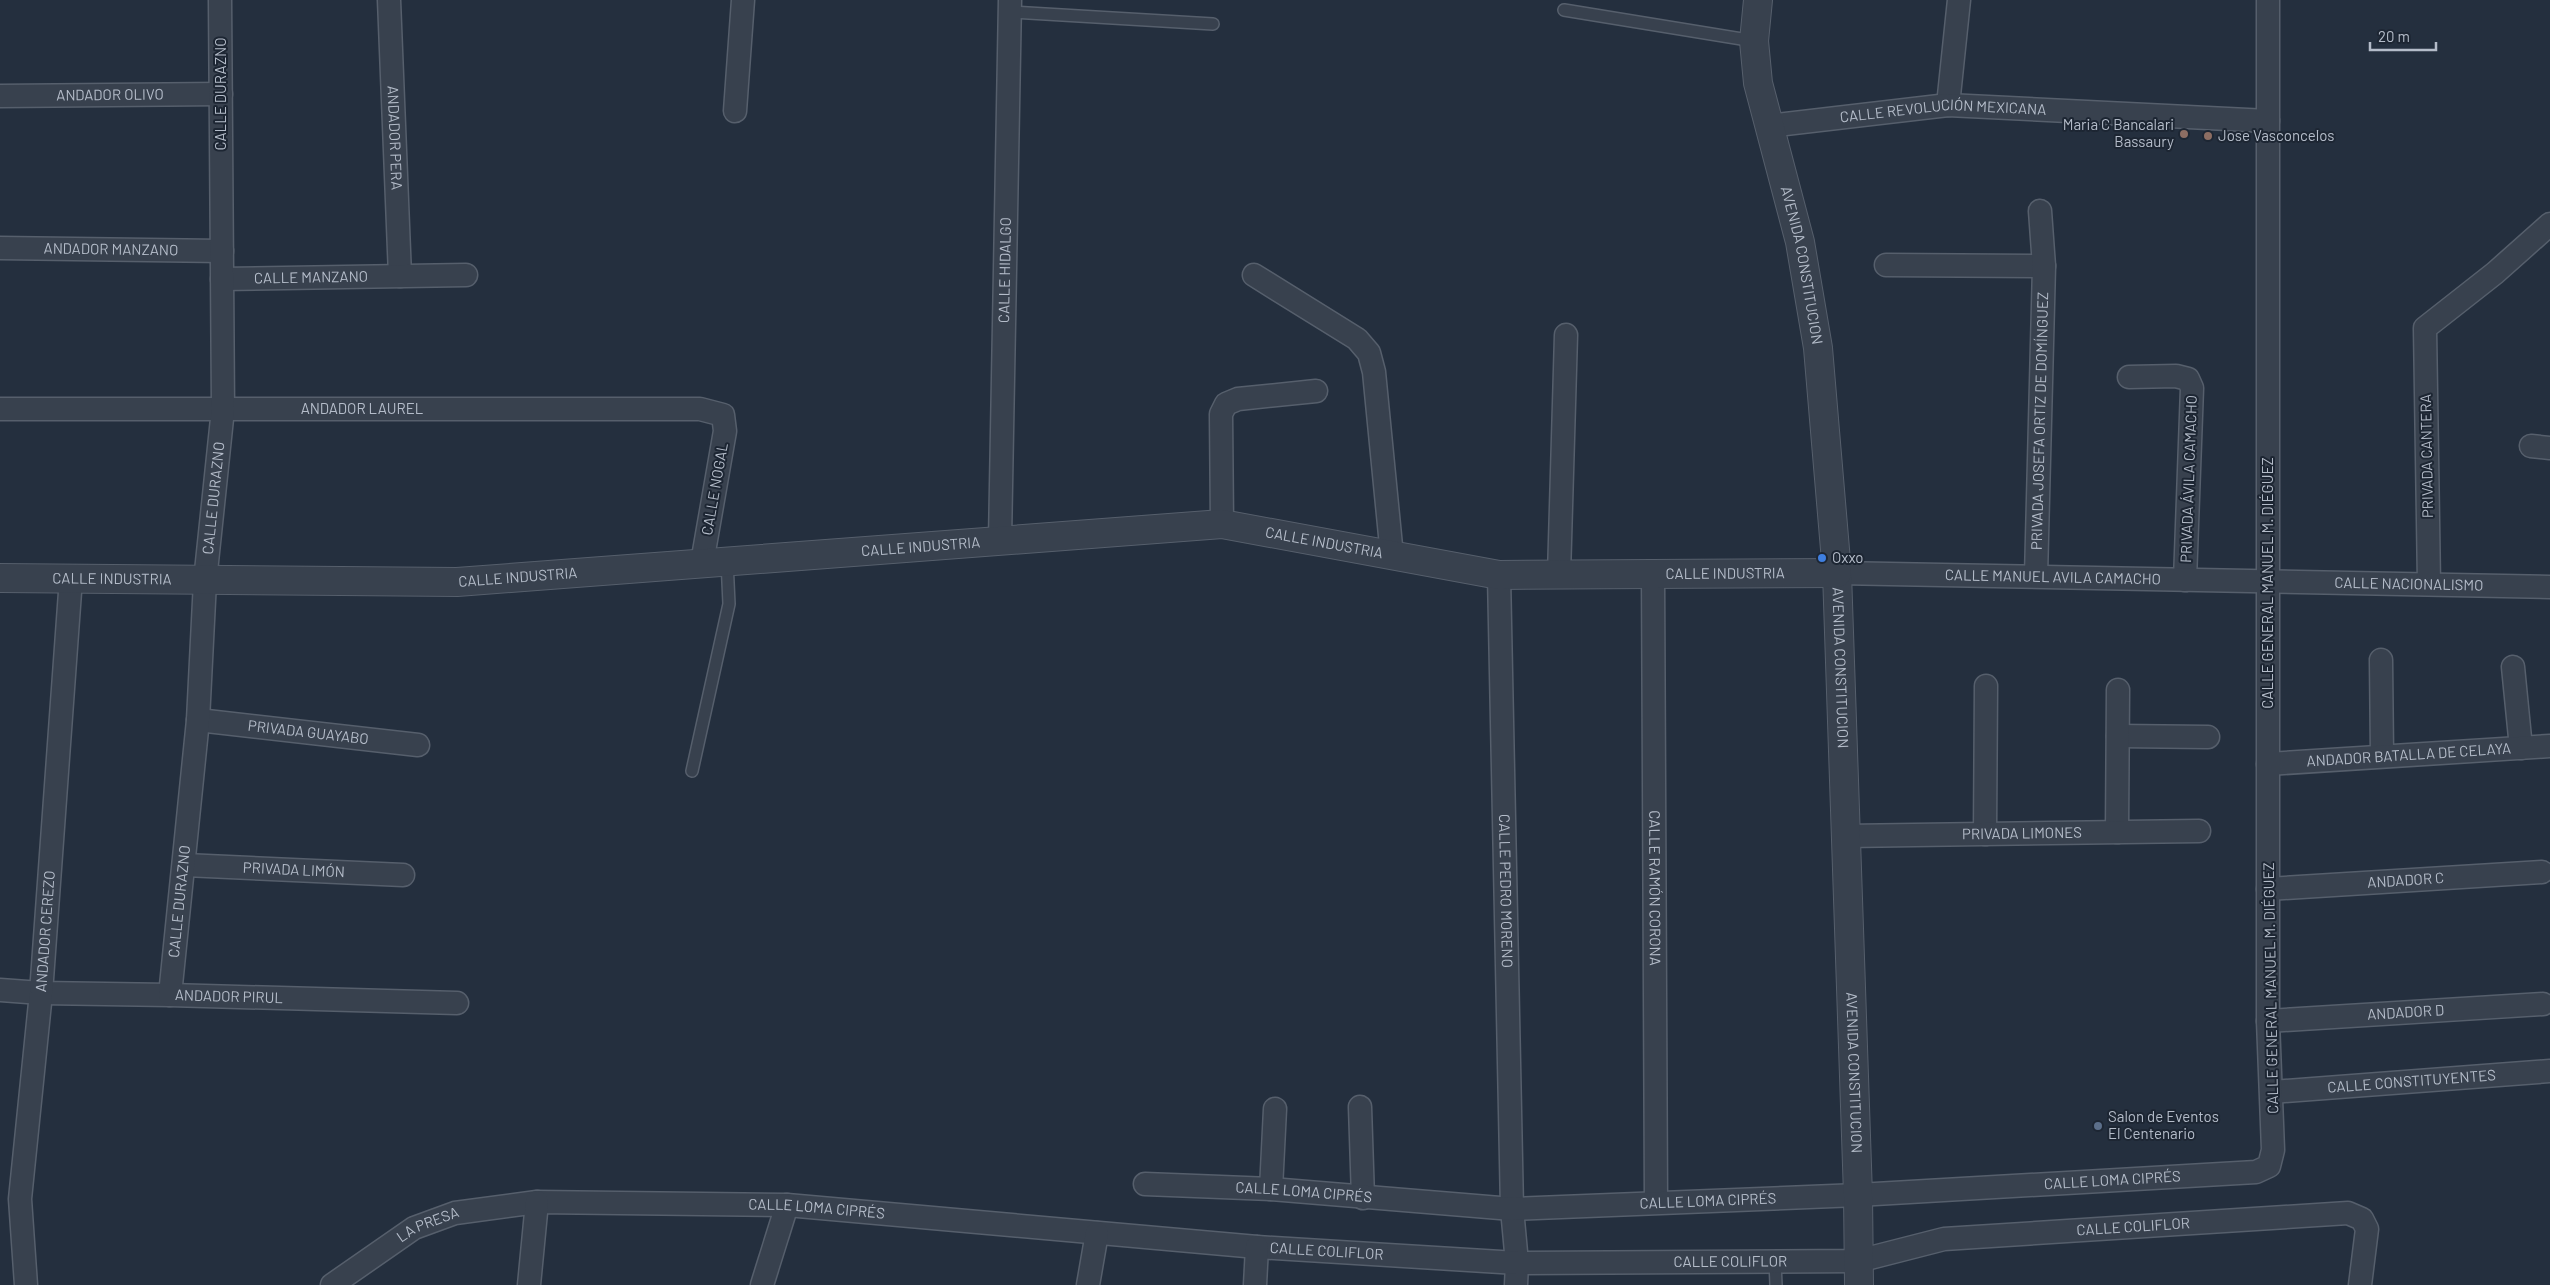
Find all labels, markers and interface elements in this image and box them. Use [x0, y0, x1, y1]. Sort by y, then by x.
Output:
scale bar [2370, 20, 2436, 52]
text: 20 m [2378, 27, 2410, 45]
street label: CALLE DURAZNO [211, 37, 229, 151]
street label: ANDADOR OLIVO [56, 85, 164, 103]
street label: ANDADOR PERA [384, 85, 407, 191]
street label: CALLE REVOLUCIÓN MEXICANA [1839, 95, 2047, 126]
place label: Maria C Bancalari Bassaury [2063, 115, 2174, 150]
place label: Jose Vasconcelos [2218, 126, 2335, 144]
marker: Maria C Bancalari Bassaury [2178, 128, 2190, 140]
marker: Jose Vasconcelos [2202, 130, 2214, 142]
street label: AVENIDA CONSTITUCION [1778, 184, 1827, 346]
street label: CALLE HIDALGO [994, 217, 1014, 323]
street label: ANDADOR MANZANO [44, 239, 178, 258]
street label: CALLE MANZANO [254, 267, 368, 286]
street label: PRIVADA JOSEFA ORTIZ DE DOMÍNGUEZ [2027, 292, 2051, 550]
street label: PRIVADA CANTERA [2416, 394, 2436, 518]
street label: PRIVADA ÁVILA CAMACHO [2176, 395, 2200, 563]
street label: ANDADOR LAUREL [301, 399, 423, 417]
street label: CALLE DURAZNO [198, 441, 228, 555]
street label: CALLE NOGAL [697, 441, 731, 536]
street label: CALLE GENERAL MANUEL M. DIÉGUEZ [2258, 457, 2276, 709]
street label: CALLE INDUSTRIA [1264, 522, 1385, 561]
street label: CALLE INDUSTRIA [860, 532, 981, 559]
place label: Oxxo [1832, 548, 1864, 566]
marker: Oxxo [1816, 552, 1828, 564]
street label: CALLE INDUSTRIA [458, 563, 578, 590]
street label: CALLE INDUSTRIA [1665, 563, 1785, 582]
street label: CALLE MANUEL AVILA CAMACHO [1945, 565, 2161, 587]
street label: CALLE INDUSTRIA [52, 568, 172, 588]
street label: CALLE NACIONALISMO [2334, 573, 2484, 594]
street label: AVENIDA CONSTITUCION [1829, 587, 1853, 749]
street label: PRIVADA GUAYABO [247, 716, 370, 747]
street label: ANDADOR BATALLA DE CELAYA [2306, 739, 2511, 770]
street label: CALLE RAMÓN CORONA [1646, 810, 1665, 966]
street label: CALLE PEDRO MORENO [1496, 814, 1517, 968]
street label: PRIVADA LIMONES [1962, 823, 2082, 842]
street label: CALLE DURAZNO [164, 844, 193, 959]
street label: PRIVADA LIMÓN [242, 858, 345, 880]
street label: CALLE GENERAL MANUEL M. DIÉGUEZ [2259, 862, 2281, 1114]
street label: ANDADOR C [2367, 868, 2445, 891]
street label: ANDADOR CEREZO [31, 870, 58, 993]
street label: ANDADOR PIRUL [175, 985, 283, 1006]
street label: AVENIDA CONSTITUCION [1843, 992, 1867, 1153]
street label: ANDADOR D [2367, 1000, 2445, 1023]
street label: CALLE CONSTITUYENTES [2327, 1065, 2496, 1096]
place label: Salon de Eventos El Centenario [2108, 1107, 2219, 1142]
marker: Salon de Eventos El Centenario [2092, 1120, 2104, 1132]
street label: CALLE LOMA CIPRÉS [2043, 1166, 2181, 1192]
street label: CALLE LOMA CIPRÉS [1235, 1178, 1373, 1205]
street label: CALLE LOMA CIPRÉS [1639, 1188, 1777, 1212]
street label: CALLE LOMA CIPRÉS [748, 1195, 886, 1222]
street label: LA PRESA [393, 1202, 461, 1245]
street label: CALLE COLIFLOR [2076, 1213, 2190, 1238]
street label: CALLE COLIFLOR [1269, 1238, 1384, 1263]
street label: CALLE COLIFLOR [1673, 1251, 1787, 1270]

